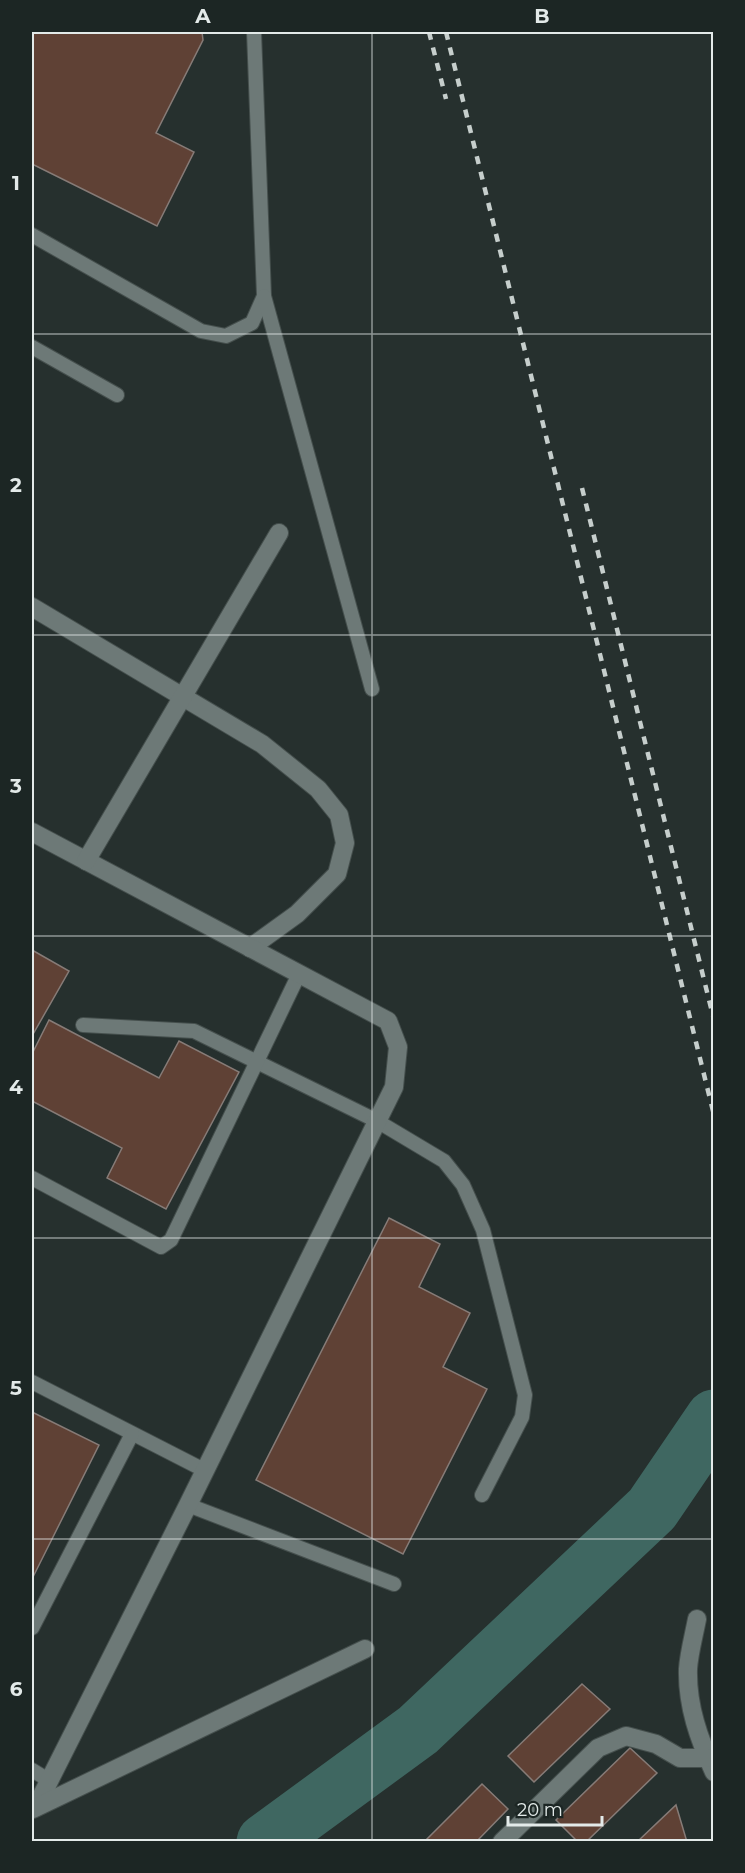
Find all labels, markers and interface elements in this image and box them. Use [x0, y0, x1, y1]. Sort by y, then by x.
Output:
text: A [194, 4, 211, 28]
text: B [534, 4, 550, 28]
text: 1 [12, 171, 20, 195]
text: 2 [10, 473, 22, 497]
text: 3 [9, 774, 22, 798]
text: 4 [9, 1075, 23, 1099]
text: 5 [10, 1376, 22, 1400]
text: 6 [10, 1677, 23, 1701]
scale bar [508, 1789, 602, 1827]
text: 20 m [517, 1799, 563, 1821]

